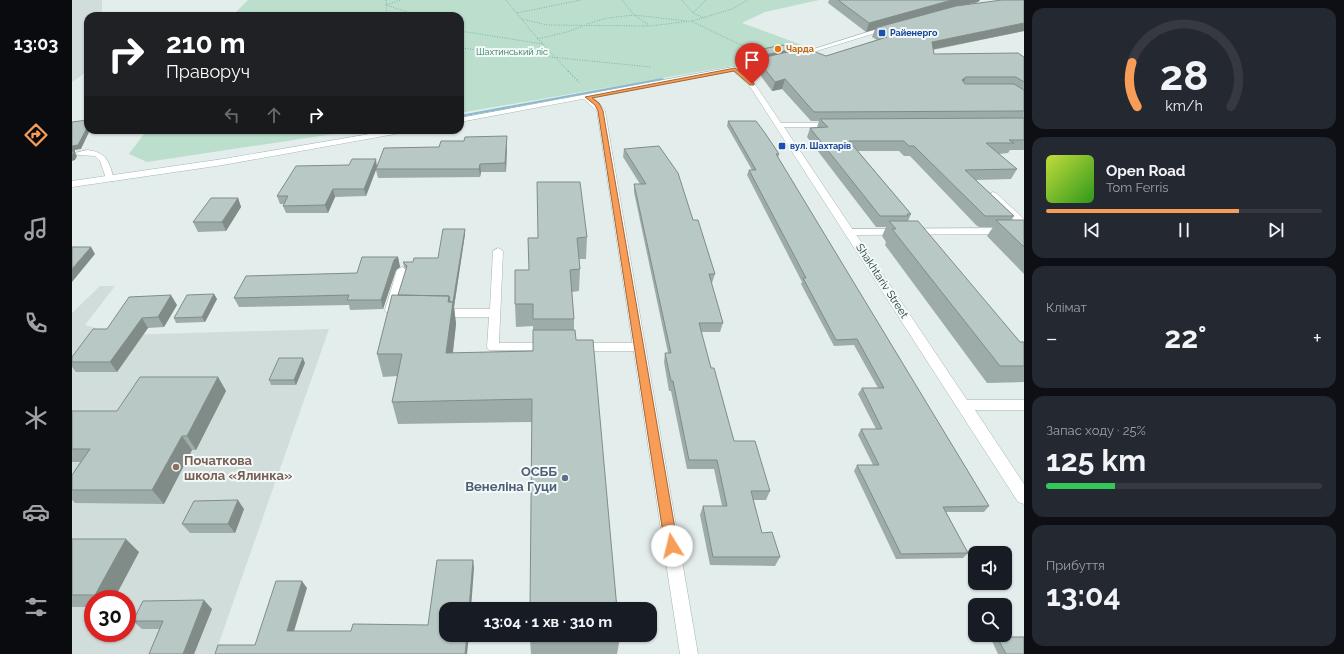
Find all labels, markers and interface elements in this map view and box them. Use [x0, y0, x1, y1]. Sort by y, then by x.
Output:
text: 210 m [166, 27, 246, 60]
icon: right [100, 28, 152, 80]
marker: Райенерго [877, 28, 887, 38]
place label: Райенерго [890, 28, 938, 38]
text: 13:03 [14, 33, 58, 54]
pin [735, 43, 769, 84]
marker: Чарда [773, 44, 783, 54]
place label: Чарда [786, 44, 814, 54]
park label: Шахтинський ліс [476, 47, 548, 57]
icon: arrive [741, 49, 763, 71]
text: 28 [1160, 50, 1208, 99]
text: Праворуч [166, 61, 250, 82]
text: km/h [1165, 97, 1203, 113]
icon: left [221, 104, 243, 126]
icon: ahead [263, 104, 285, 126]
icon: right [305, 104, 327, 126]
icon: directions [22, 121, 50, 149]
marker: вул. Шахтарів [777, 141, 787, 151]
place label: вул. Шахтарів [790, 141, 851, 151]
text: Open Road [1106, 162, 1186, 180]
text: Tom Ferris [1106, 180, 1169, 195]
icon: music [22, 215, 50, 243]
icon: previous [1081, 219, 1103, 241]
icon: pause [1173, 219, 1195, 241]
icon: next [1265, 219, 1287, 241]
street label: Shakhtariv Street [853, 241, 911, 321]
text: Клімат [1046, 300, 1087, 315]
icon: phone [22, 309, 50, 337]
text: 22° [1164, 320, 1206, 355]
text: − [1046, 325, 1058, 351]
text: + [1313, 325, 1322, 351]
icon: climate [22, 404, 50, 432]
text: Запас ходу · 25% [1046, 423, 1146, 438]
text: 125 km [1046, 443, 1146, 478]
place label: Початкова школа «Ялинка» [184, 453, 292, 483]
marker: Початкова школа «Ялинка» [171, 462, 181, 472]
place label: ОСББ Венеліна Гуци [465, 464, 557, 494]
marker: ОСББ Венеліна Гуци [560, 473, 570, 483]
icon: car [22, 498, 50, 526]
position arrow [651, 525, 693, 567]
map controls [968, 546, 1012, 642]
button: sound [968, 546, 1012, 590]
text: Прибуття [1046, 558, 1105, 573]
text: 13:04 [1046, 578, 1121, 613]
speed limit sign: 30 [84, 590, 136, 642]
icon: filters [22, 593, 50, 621]
button: search [968, 598, 1012, 642]
text: 13:04 · 1 хв · 310 m [484, 613, 612, 631]

